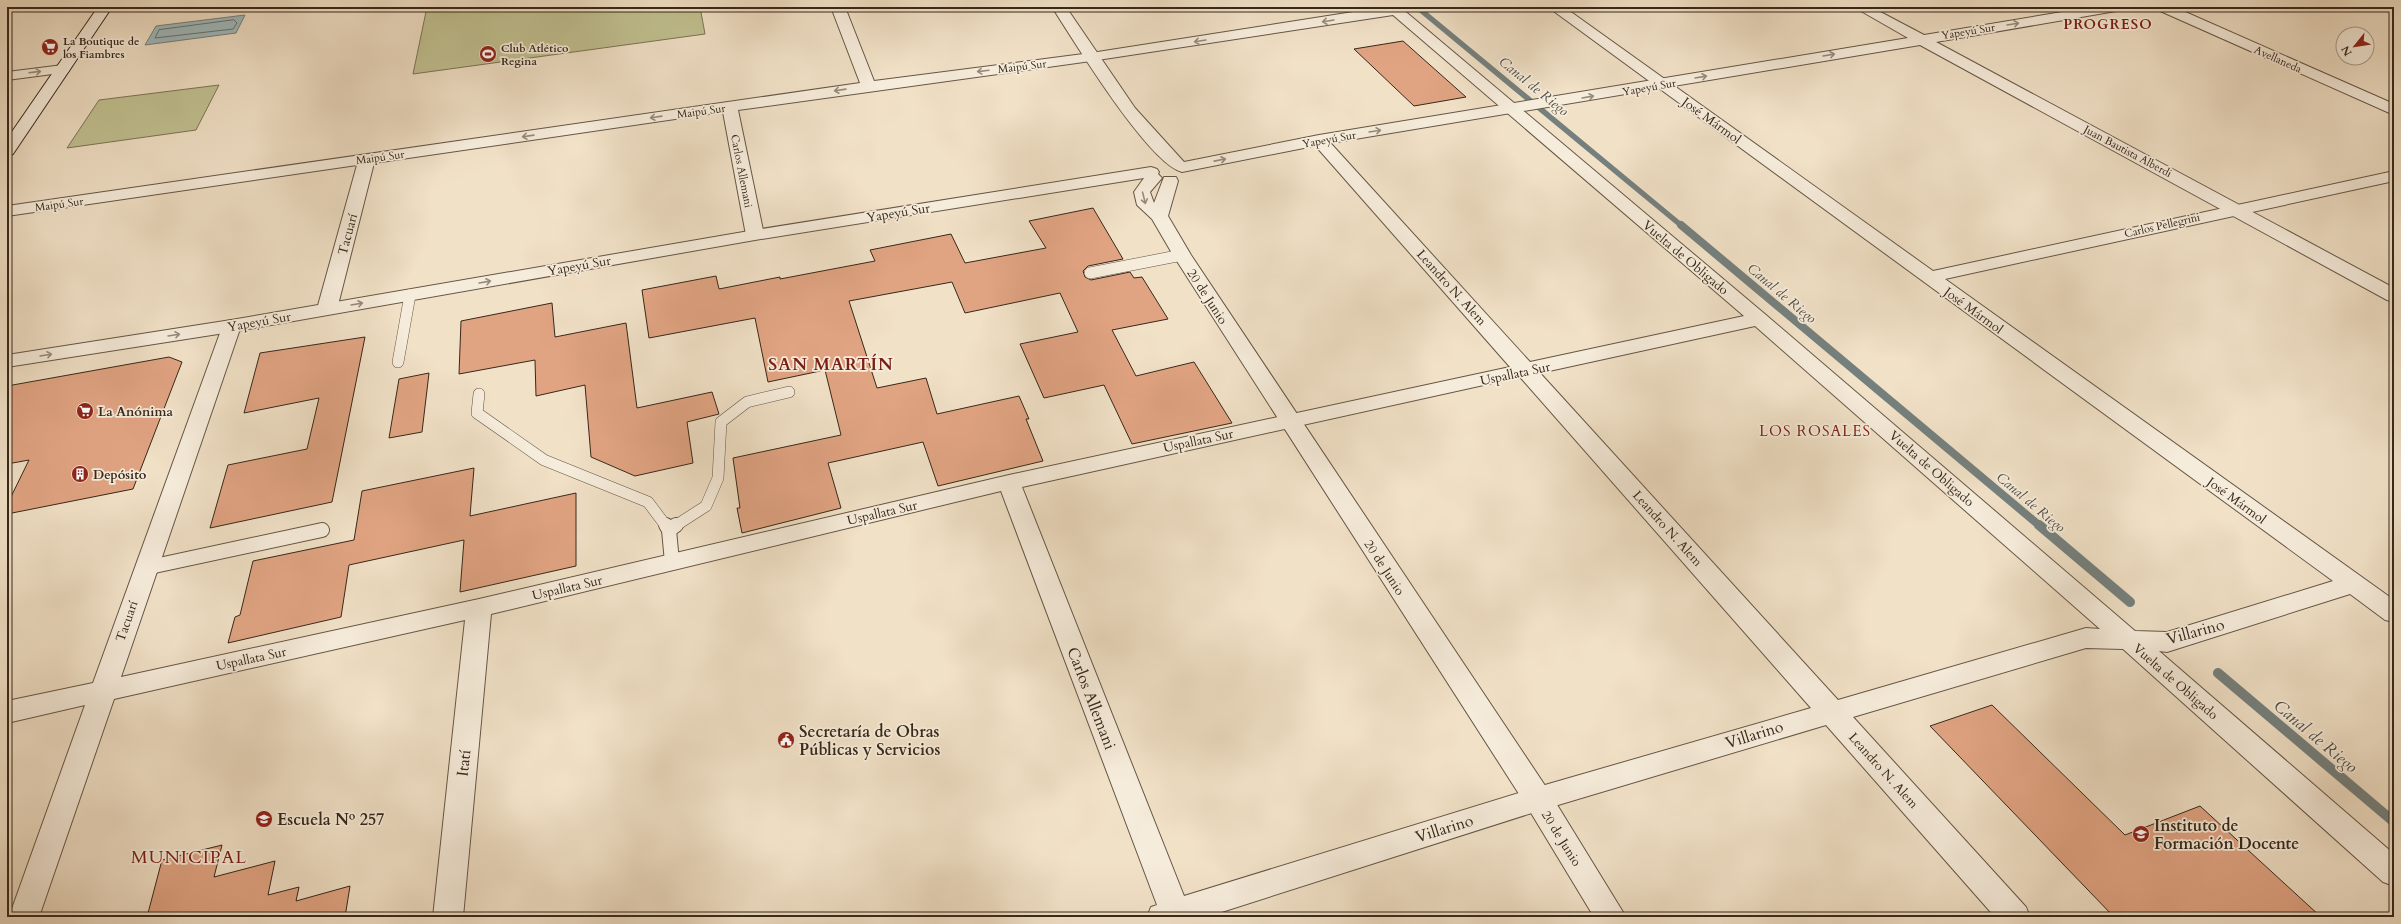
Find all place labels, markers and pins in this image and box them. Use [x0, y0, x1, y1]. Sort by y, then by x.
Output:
place label: La Boutique de los Fiambres [63, 34, 139, 62]
supermarket icon: La Boutique de los Fiambres [40, 37, 60, 57]
place label: Club Atlético Regina [501, 41, 569, 69]
sports icon: Club Atlético Regina [478, 44, 498, 64]
supermarket icon: La Anónima [75, 401, 95, 421]
place label: La Anónima [98, 403, 173, 421]
building icon: Depósito [70, 464, 90, 484]
place label: Depósito [93, 466, 147, 484]
place label: Secretaría de Obras Públicas y Servicios [799, 721, 940, 761]
public building icon: Secretaría de Obras Públicas y Servicios [776, 730, 796, 750]
school or university icon: Escuela Nº 257 [254, 809, 274, 829]
place label: Escuela Nº 257 [277, 809, 384, 831]
place label: Instituto de Formación Docente [2154, 815, 2299, 855]
school or university icon: Instituto de Formación Docente [2131, 824, 2151, 844]

